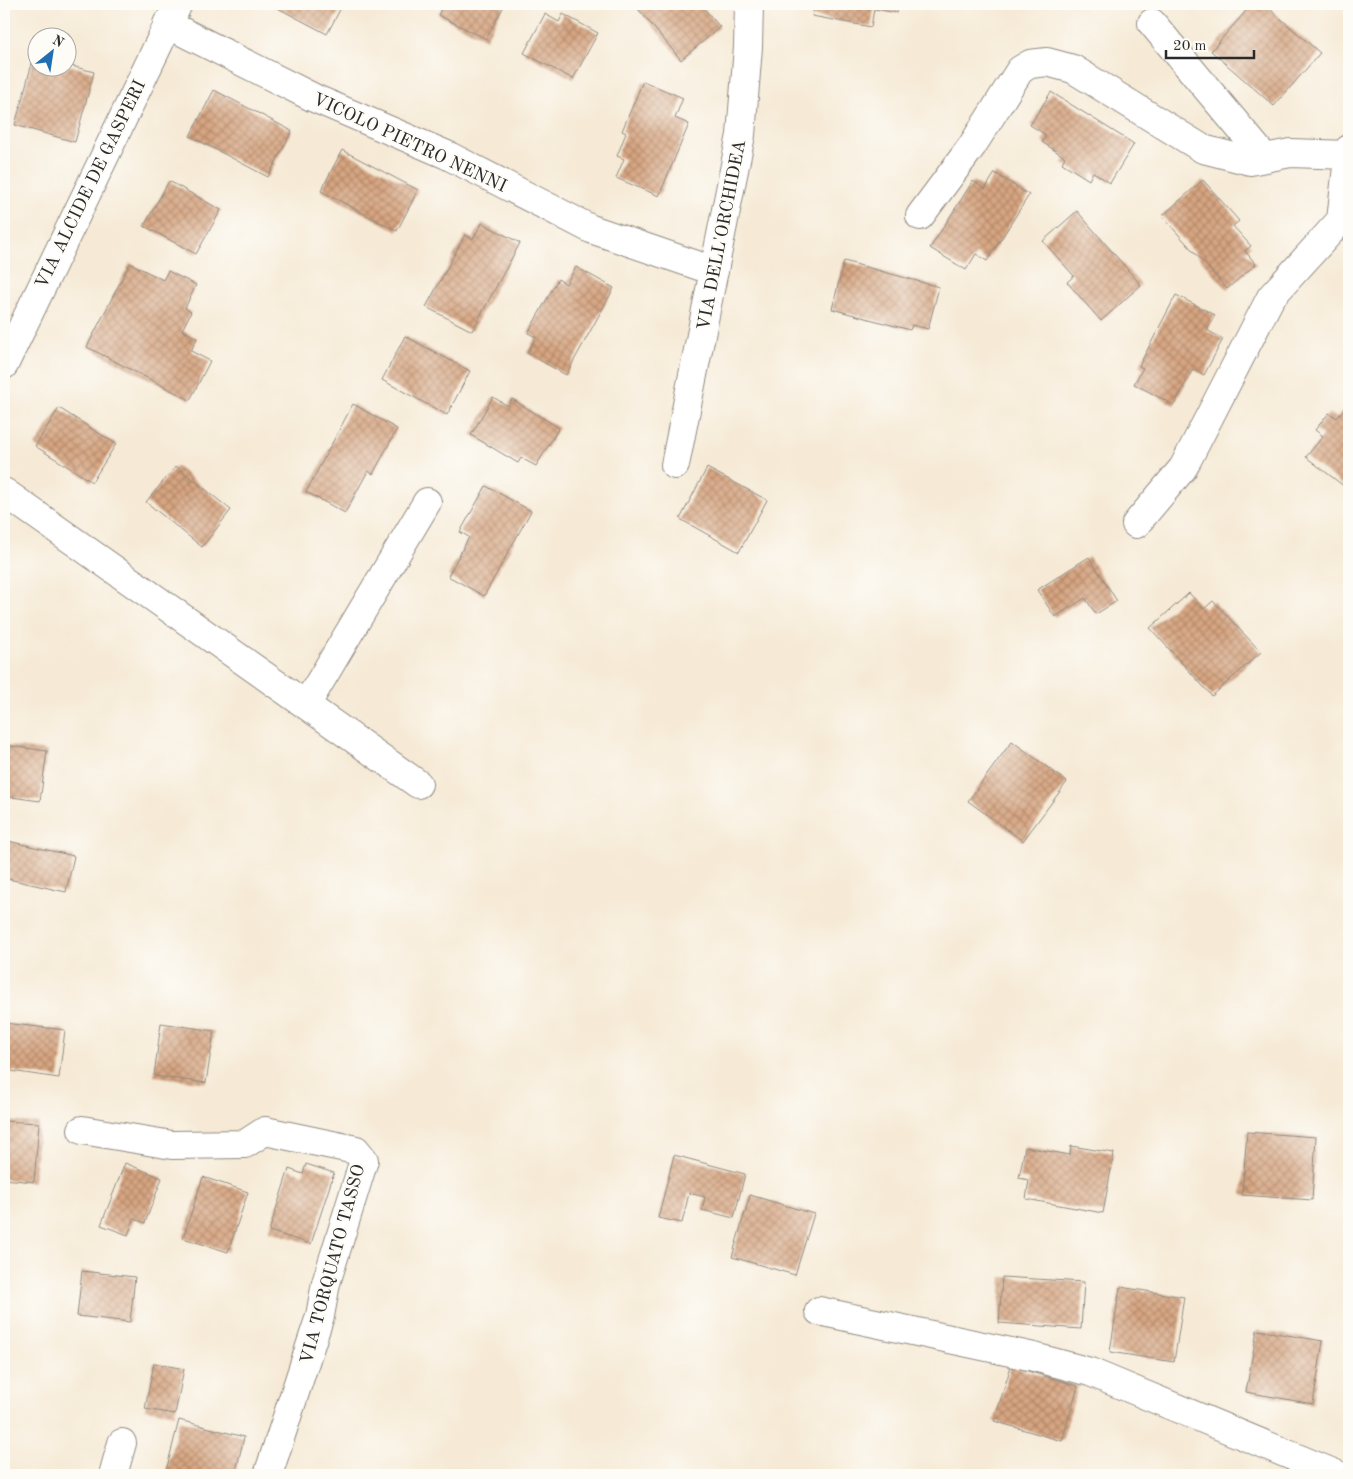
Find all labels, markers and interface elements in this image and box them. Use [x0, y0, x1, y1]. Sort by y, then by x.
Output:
north arrow [28, 28, 78, 78]
scale bar [1166, 28, 1253, 60]
text: N [50, 33, 66, 50]
text: 20 m [1173, 39, 1207, 54]
street label: VIA ALCIDE DE GASPERI [32, 77, 149, 292]
street label: VICOLO PIETRO NENNI [310, 90, 509, 196]
street label: VIA DELL'ORCHIDEA [695, 138, 749, 332]
street label: VIA TORQUATO TASSO [298, 1163, 368, 1366]

